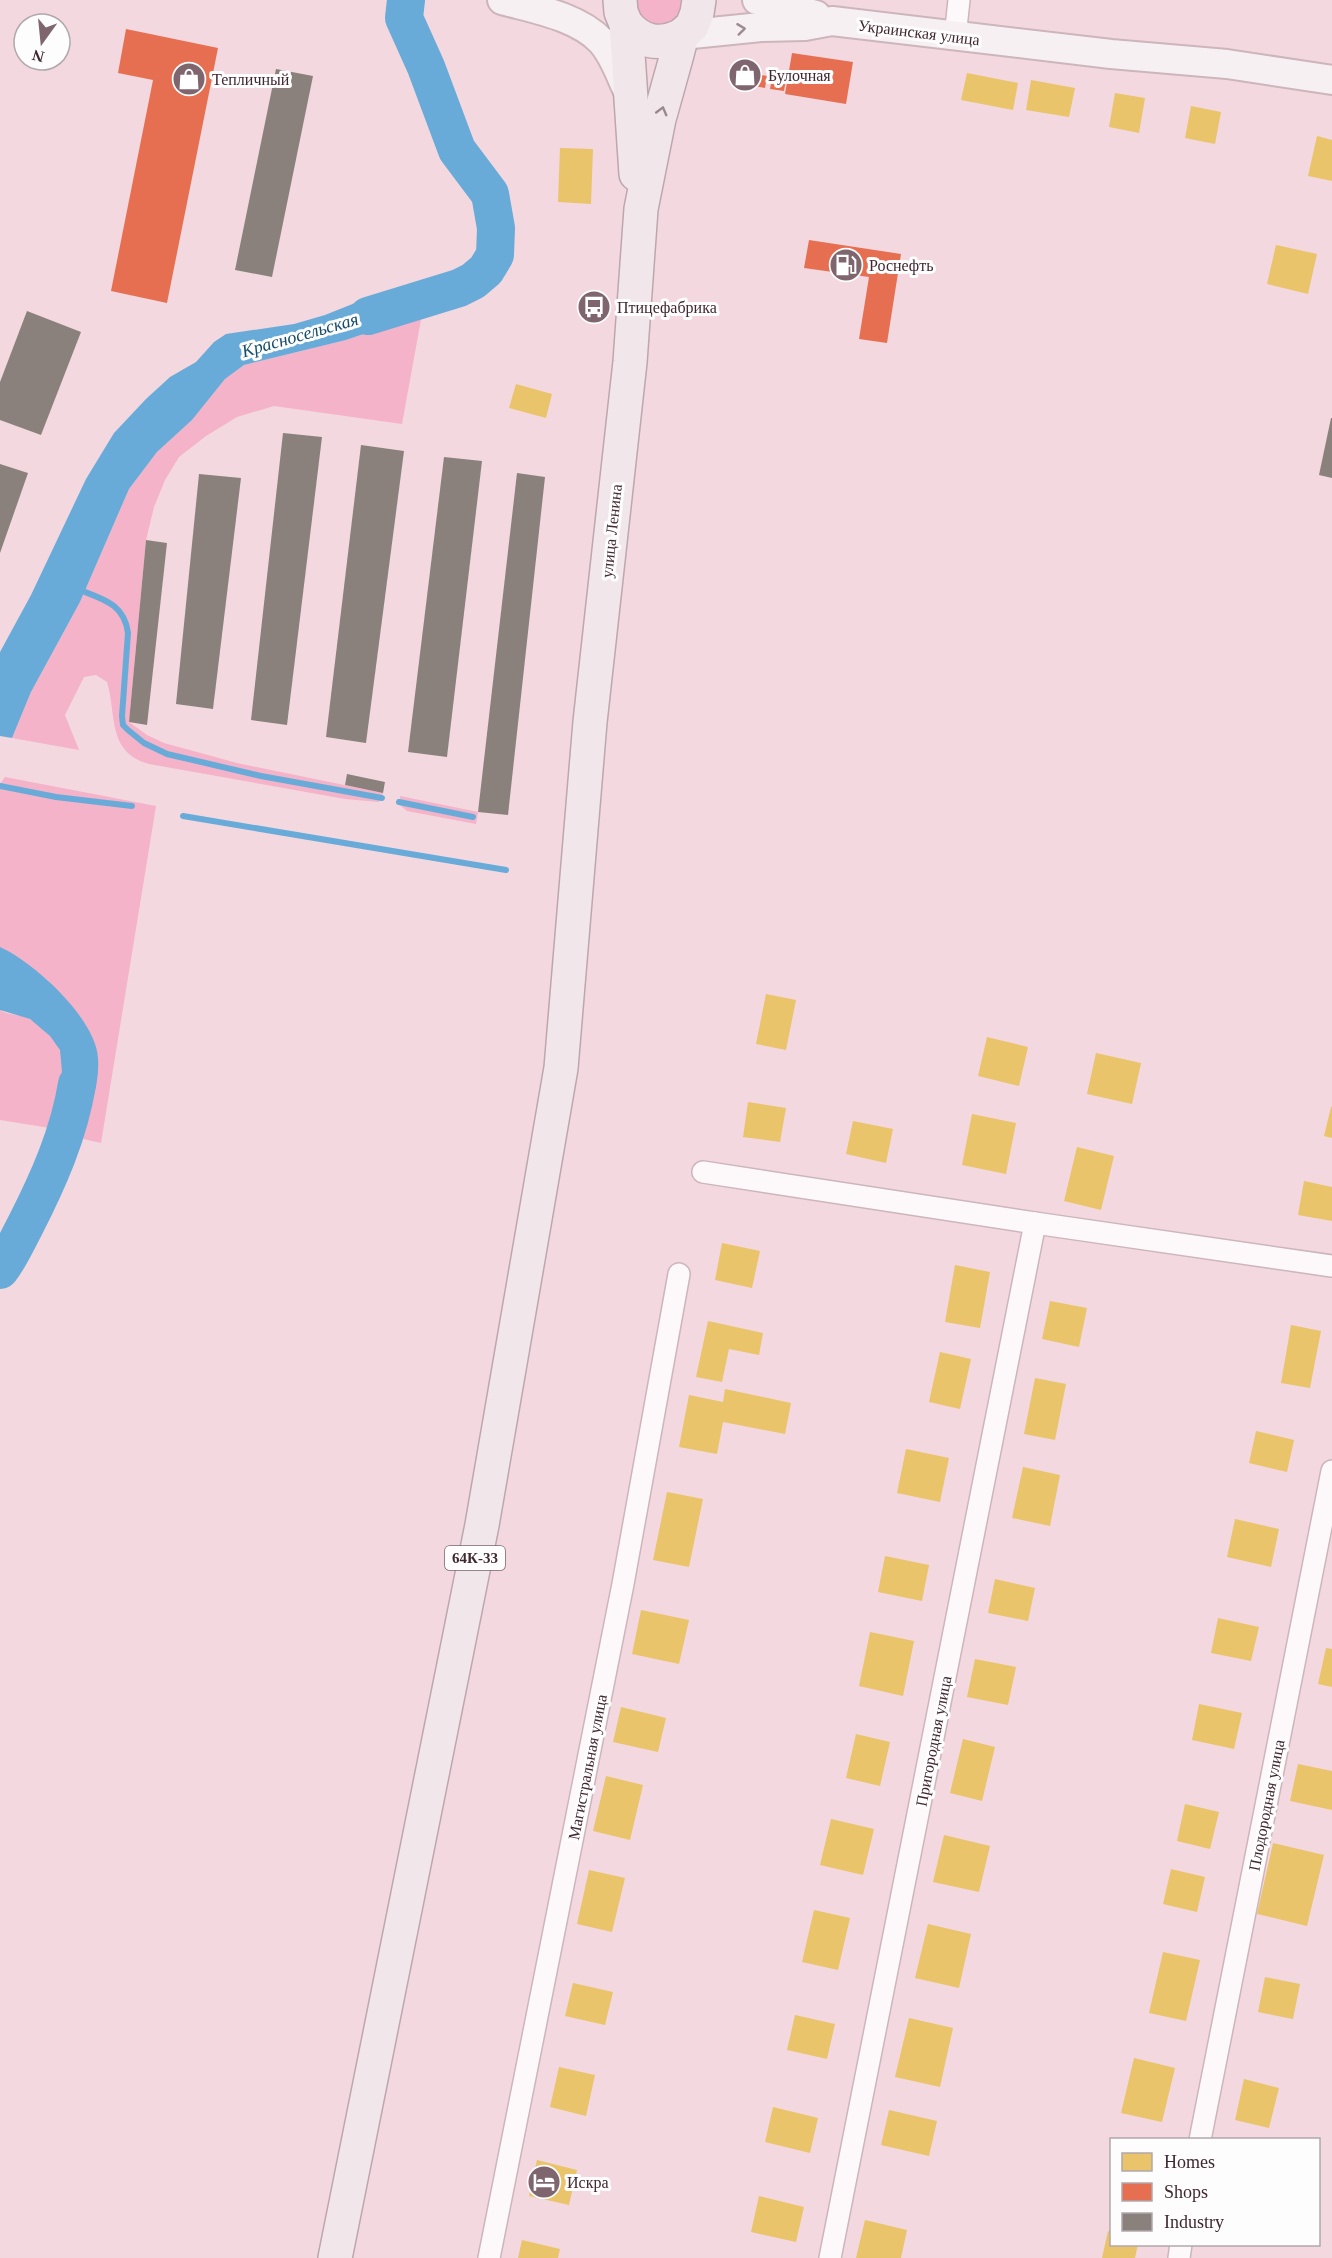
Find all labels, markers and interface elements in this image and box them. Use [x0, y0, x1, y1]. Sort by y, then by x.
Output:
north arrow [12, 12, 72, 72]
street label: Украинская улица [857, 17, 981, 49]
one-way arrow [736, 23, 745, 36]
text: N [30, 46, 46, 66]
shop icon: Булочная [727, 57, 763, 93]
shop icon: Тепличный [171, 61, 207, 97]
place label: Булочная [768, 67, 831, 85]
place label: Тепличный [212, 71, 290, 88]
one-way arrow [655, 106, 667, 116]
fuel station icon: Роснефть [828, 247, 864, 283]
place label: Роснефть [869, 257, 934, 275]
bus stop icon: Птицефабрика [576, 289, 612, 325]
place label: Птицефабрика [617, 299, 717, 317]
water label: Красносельская [238, 309, 361, 362]
street label: улица Ленина [598, 483, 626, 579]
road number: 64К-33 [445, 1546, 505, 1570]
street label: Пригородная улица [913, 1674, 955, 1808]
street label: Магистральная улица [565, 1693, 611, 1841]
street label: Плодородная улица [1245, 1738, 1289, 1872]
legend [1110, 2138, 1320, 2246]
text: Homes [1164, 2152, 1215, 2172]
hotel icon: Искра [526, 2164, 562, 2200]
place label: Искра [567, 2174, 609, 2192]
text: Shops [1164, 2182, 1208, 2202]
text: Industry [1164, 2212, 1224, 2232]

